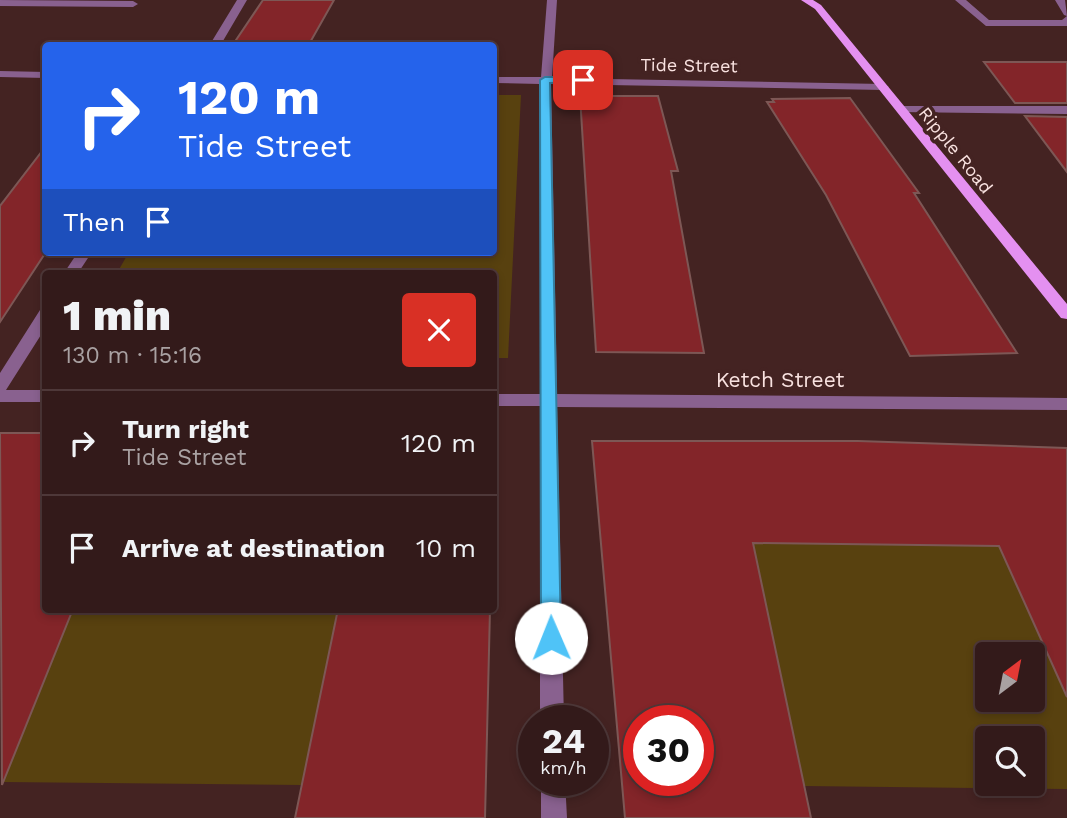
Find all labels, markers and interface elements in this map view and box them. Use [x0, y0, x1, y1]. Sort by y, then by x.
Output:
pin [553, 50, 613, 110]
street label: Tide Street [640, 54, 738, 76]
icon: arrive [564, 61, 602, 99]
text: 120 m [178, 68, 320, 126]
icon: right [63, 70, 154, 161]
street label: Ripple Road [915, 103, 997, 197]
text: Tide Street [178, 127, 351, 165]
icon: arrive [139, 203, 177, 241]
text: Then [63, 207, 125, 237]
text: 1 min [63, 291, 171, 340]
button: close [402, 293, 476, 367]
text: 130 m · 15:16 [63, 342, 202, 369]
street label: Ketch Street [716, 367, 845, 392]
text: Turn right [122, 414, 249, 444]
icon: right [63, 424, 101, 462]
text: 120 m [401, 428, 476, 458]
text: Tide Street [122, 444, 246, 471]
icon: arrive [63, 529, 101, 567]
text: Arrive at destination [122, 533, 385, 563]
text: 10 m [416, 533, 476, 563]
position arrow [514, 601, 588, 675]
north arrow [975, 642, 1045, 712]
map controls [975, 642, 1045, 796]
speed limit sign: 30 [623, 705, 714, 796]
text: 24 [542, 720, 585, 762]
button: search [975, 726, 1045, 796]
text: km/h [540, 757, 587, 778]

